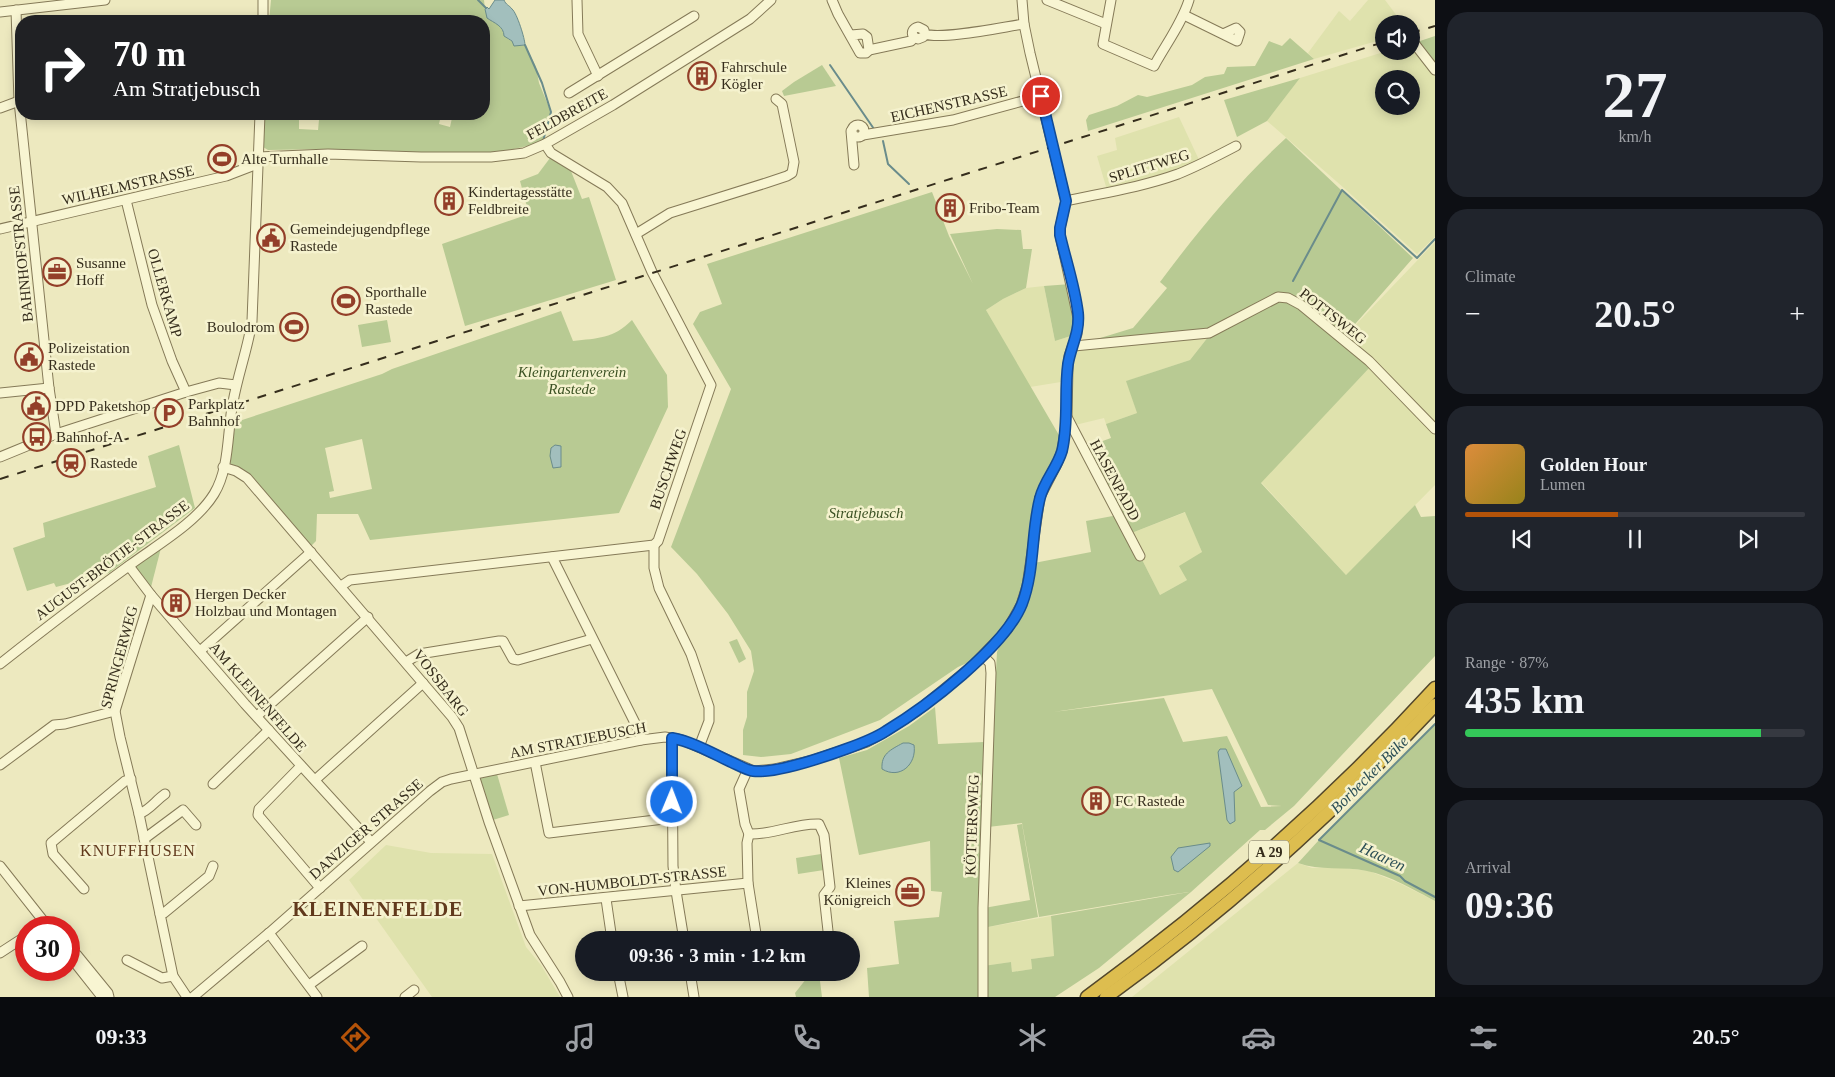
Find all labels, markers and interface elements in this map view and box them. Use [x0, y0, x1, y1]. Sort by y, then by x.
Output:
map controls [1375, 15, 1420, 115]
button: sound [1375, 15, 1420, 60]
icon: right [30, 35, 95, 100]
text: 70 m [113, 35, 186, 74]
place label: Fahrschule Kögler [721, 59, 787, 92]
text: 27 [1603, 59, 1668, 131]
building icon: Fahrschule Kögler [687, 61, 717, 91]
button: search [1375, 70, 1420, 115]
pin [1020, 75, 1062, 117]
text: Am Stratjebusch [113, 76, 260, 101]
icon: arrive [1027, 82, 1055, 110]
street label: EICHENSTRASSE [889, 83, 1009, 125]
street label: FELDBREITE [524, 85, 610, 143]
text: km/h [1619, 128, 1651, 145]
sports icon: Alte Turnhalle [207, 144, 237, 174]
street label: SPLITTWEG [1107, 146, 1191, 186]
place label: Alte Turnhalle [241, 151, 328, 167]
street label: WILHELMSTRASSE [60, 162, 196, 208]
place label: Kindertagesstätte Feldbreite [468, 184, 572, 217]
street label: BAHNHOFSTRASSE [6, 185, 36, 323]
building icon: Kindertagesstätte Feldbreite [434, 186, 464, 216]
building icon: Fribo-Team [935, 193, 965, 223]
place label: Fribo-Team [969, 200, 1040, 216]
place label: Gemeindejugendpflege Rastede [290, 221, 430, 254]
public building icon: Gemeindejugendpflege Rastede [256, 223, 286, 253]
street label: OLLERKAMP [145, 247, 185, 339]
place label: Susanne Hoff [76, 255, 126, 288]
office icon: Susanne Hoff [42, 257, 72, 287]
text: Climate [1465, 268, 1516, 285]
place label: Sporthalle Rastede [365, 284, 427, 317]
street label: POTTSWEG [1297, 285, 1370, 347]
sports icon: Sporthalle Rastede [331, 286, 361, 316]
text: 20.5° [1594, 293, 1676, 335]
text: − [1465, 298, 1481, 329]
text: + [1789, 298, 1805, 329]
sports icon: Boulodrom [279, 312, 309, 342]
place label: Boulodrom [207, 319, 275, 335]
place label: Polizeistation Rastede [48, 340, 130, 373]
public building icon: Polizeistation Rastede [14, 342, 44, 372]
park label: Kleingartenverein Rastede [517, 364, 626, 397]
public building icon: DPD Paketshop [21, 391, 51, 421]
place label: Parkplatz Bahnhof [188, 396, 245, 429]
place label: DPD Paketshop [55, 398, 150, 414]
parking icon: Parkplatz Bahnhof [154, 398, 184, 428]
bus stop icon: Bahnhof-A [22, 422, 52, 452]
street label: BUSCHWEG [647, 426, 689, 511]
place label: Bahnhof-A [56, 429, 124, 445]
street label: HASENPADD [1087, 437, 1143, 523]
station icon: Rastede [56, 448, 86, 478]
text: Golden Hour [1540, 454, 1647, 475]
place label: Rastede [90, 455, 138, 471]
text: Lumen [1540, 476, 1585, 493]
street label: AUGUST-BRÖTJE-STRASSE [32, 497, 192, 623]
park label: Stratjebusch [829, 505, 904, 521]
icon: previous [1508, 525, 1536, 553]
icon: pause [1621, 525, 1649, 553]
icon: next [1734, 525, 1762, 553]
place label: Hergen Decker Holzbau und Montagen [195, 586, 337, 619]
building icon: Hergen Decker Holzbau und Montagen [161, 588, 191, 618]
street label: SPRINGERWEG [98, 604, 140, 710]
street label: AM KLEINENFELDE [206, 639, 310, 755]
street label: VOSSBARG [410, 647, 472, 720]
text: Range · 87% [1465, 654, 1549, 671]
text: 435 km [1465, 679, 1584, 721]
street label: AM STRATJEBUSCH [508, 719, 648, 761]
water label: Borbecker Bäke [1327, 732, 1412, 817]
street label: KÖTTERSWEG [962, 774, 982, 876]
position arrow [645, 775, 697, 827]
street label: DANZIGER STRASSE [306, 776, 426, 882]
building icon: FC Rastede [1081, 786, 1111, 816]
place label: FC Rastede [1115, 793, 1185, 809]
water label: Haaren [1356, 838, 1408, 874]
road number: A 29 [1249, 840, 1289, 864]
district label: KNUFFHUSEN [80, 842, 196, 859]
text: Arrival [1465, 859, 1511, 876]
street label: VON-HUMBOLDT-STRASSE [537, 863, 727, 899]
place label: Kleines Königreich [824, 875, 891, 908]
office icon: Kleines Königreich [895, 877, 925, 907]
text: 09:36 [1465, 884, 1554, 926]
district label: KLEINENFELDE [293, 898, 463, 920]
speed limit sign: 30 [15, 916, 80, 981]
text: 09:36 · 3 min · 1.2 km [629, 945, 806, 966]
icon: directions [338, 1020, 373, 1055]
icon: music [563, 1020, 598, 1055]
icon: phone [789, 1020, 824, 1055]
icon: climate [1015, 1020, 1050, 1055]
icon: car [1241, 1020, 1276, 1055]
icon: filters [1466, 1020, 1501, 1055]
text: 09:33 [95, 1024, 147, 1049]
text: 20.5° [1692, 1024, 1740, 1049]

